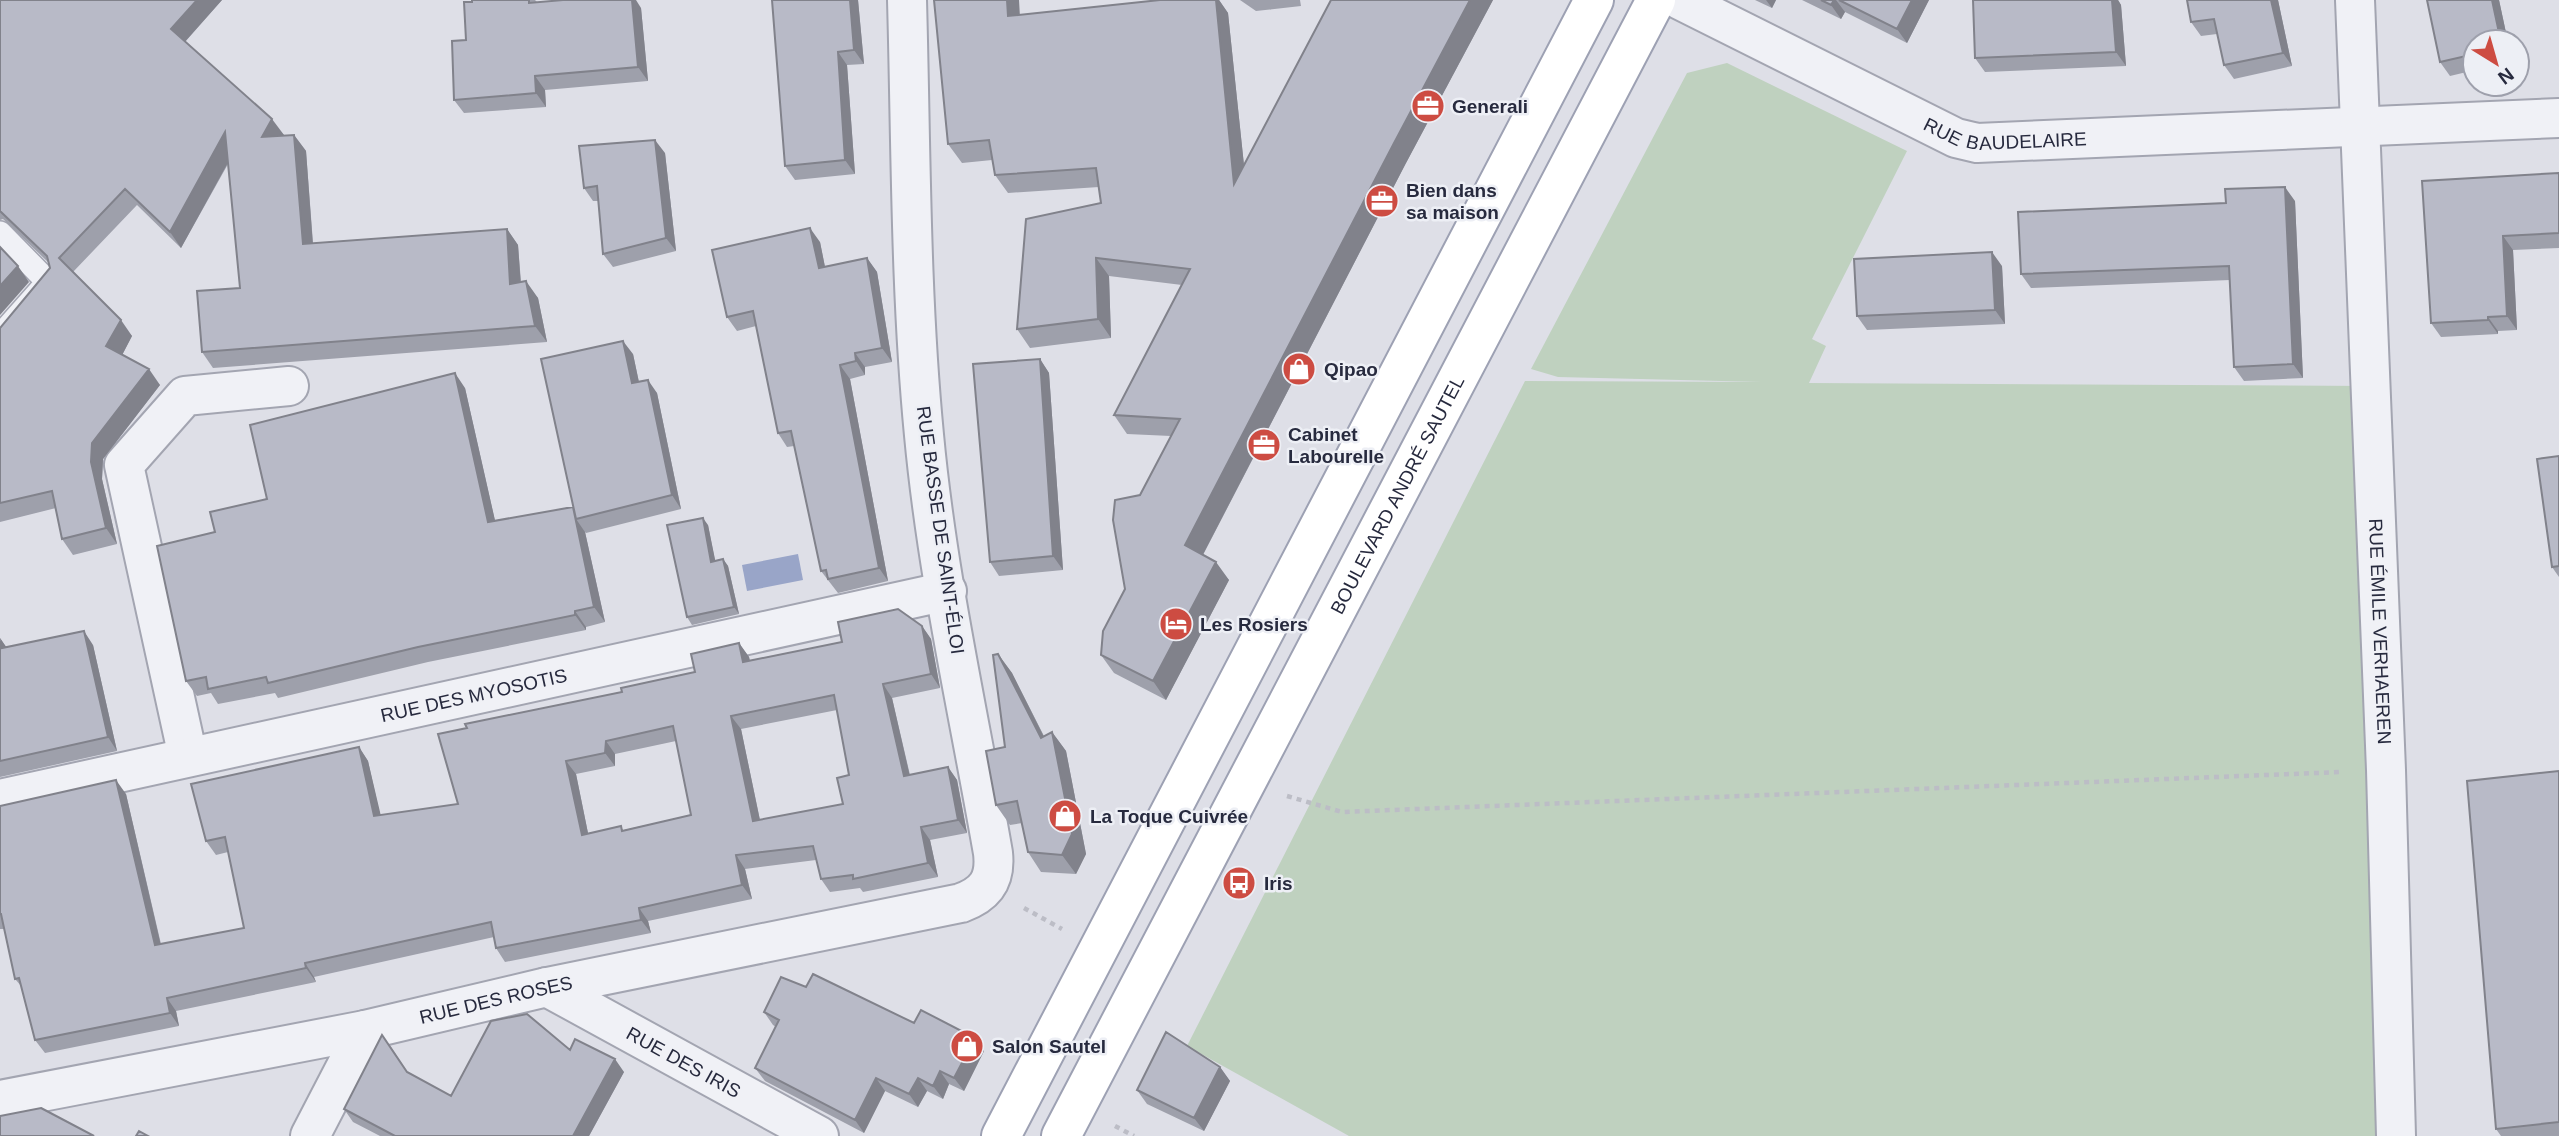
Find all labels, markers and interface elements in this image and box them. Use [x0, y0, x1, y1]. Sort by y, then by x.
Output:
north arrow [2461, 28, 2531, 98]
text: N [2494, 64, 2518, 89]
office icon: Generali [1409, 87, 1447, 125]
place label: Generali [1452, 96, 1528, 117]
street label: RUE BAUDELAIRE [1920, 114, 2087, 154]
place label: Bien dans sa maison [1406, 180, 1499, 223]
office icon: Bien dans sa maison [1363, 182, 1401, 220]
shop icon: Qipao [1280, 350, 1318, 388]
place label: Qipao [1324, 359, 1378, 380]
street label: BOULEVARD ANDRÉ SAUTEL [1326, 372, 1468, 618]
street label: RUE BASSE DE SAINT-ÉLOI [913, 405, 968, 655]
place label: Cabinet Labourelle [1288, 424, 1384, 467]
office icon: Cabinet Labourelle [1245, 426, 1283, 464]
street label: RUE ÉMILE VERHAEREN [2365, 518, 2395, 745]
hotel icon: Les Rosiers [1157, 605, 1195, 643]
place label: Les Rosiers [1200, 614, 1308, 635]
street label: RUE DES MYOSOTIS [379, 665, 569, 726]
shop icon: La Toque Cuivrée [1046, 797, 1084, 835]
place label: La Toque Cuivrée [1090, 806, 1248, 827]
bus stop icon: Iris [1220, 864, 1258, 902]
place label: Iris [1264, 873, 1293, 894]
street label: RUE DES ROSES [417, 972, 574, 1028]
street label: RUE DES IRIS [623, 1023, 744, 1102]
shop icon: Salon Sautel [948, 1027, 986, 1065]
place label: Salon Sautel [992, 1036, 1106, 1057]

